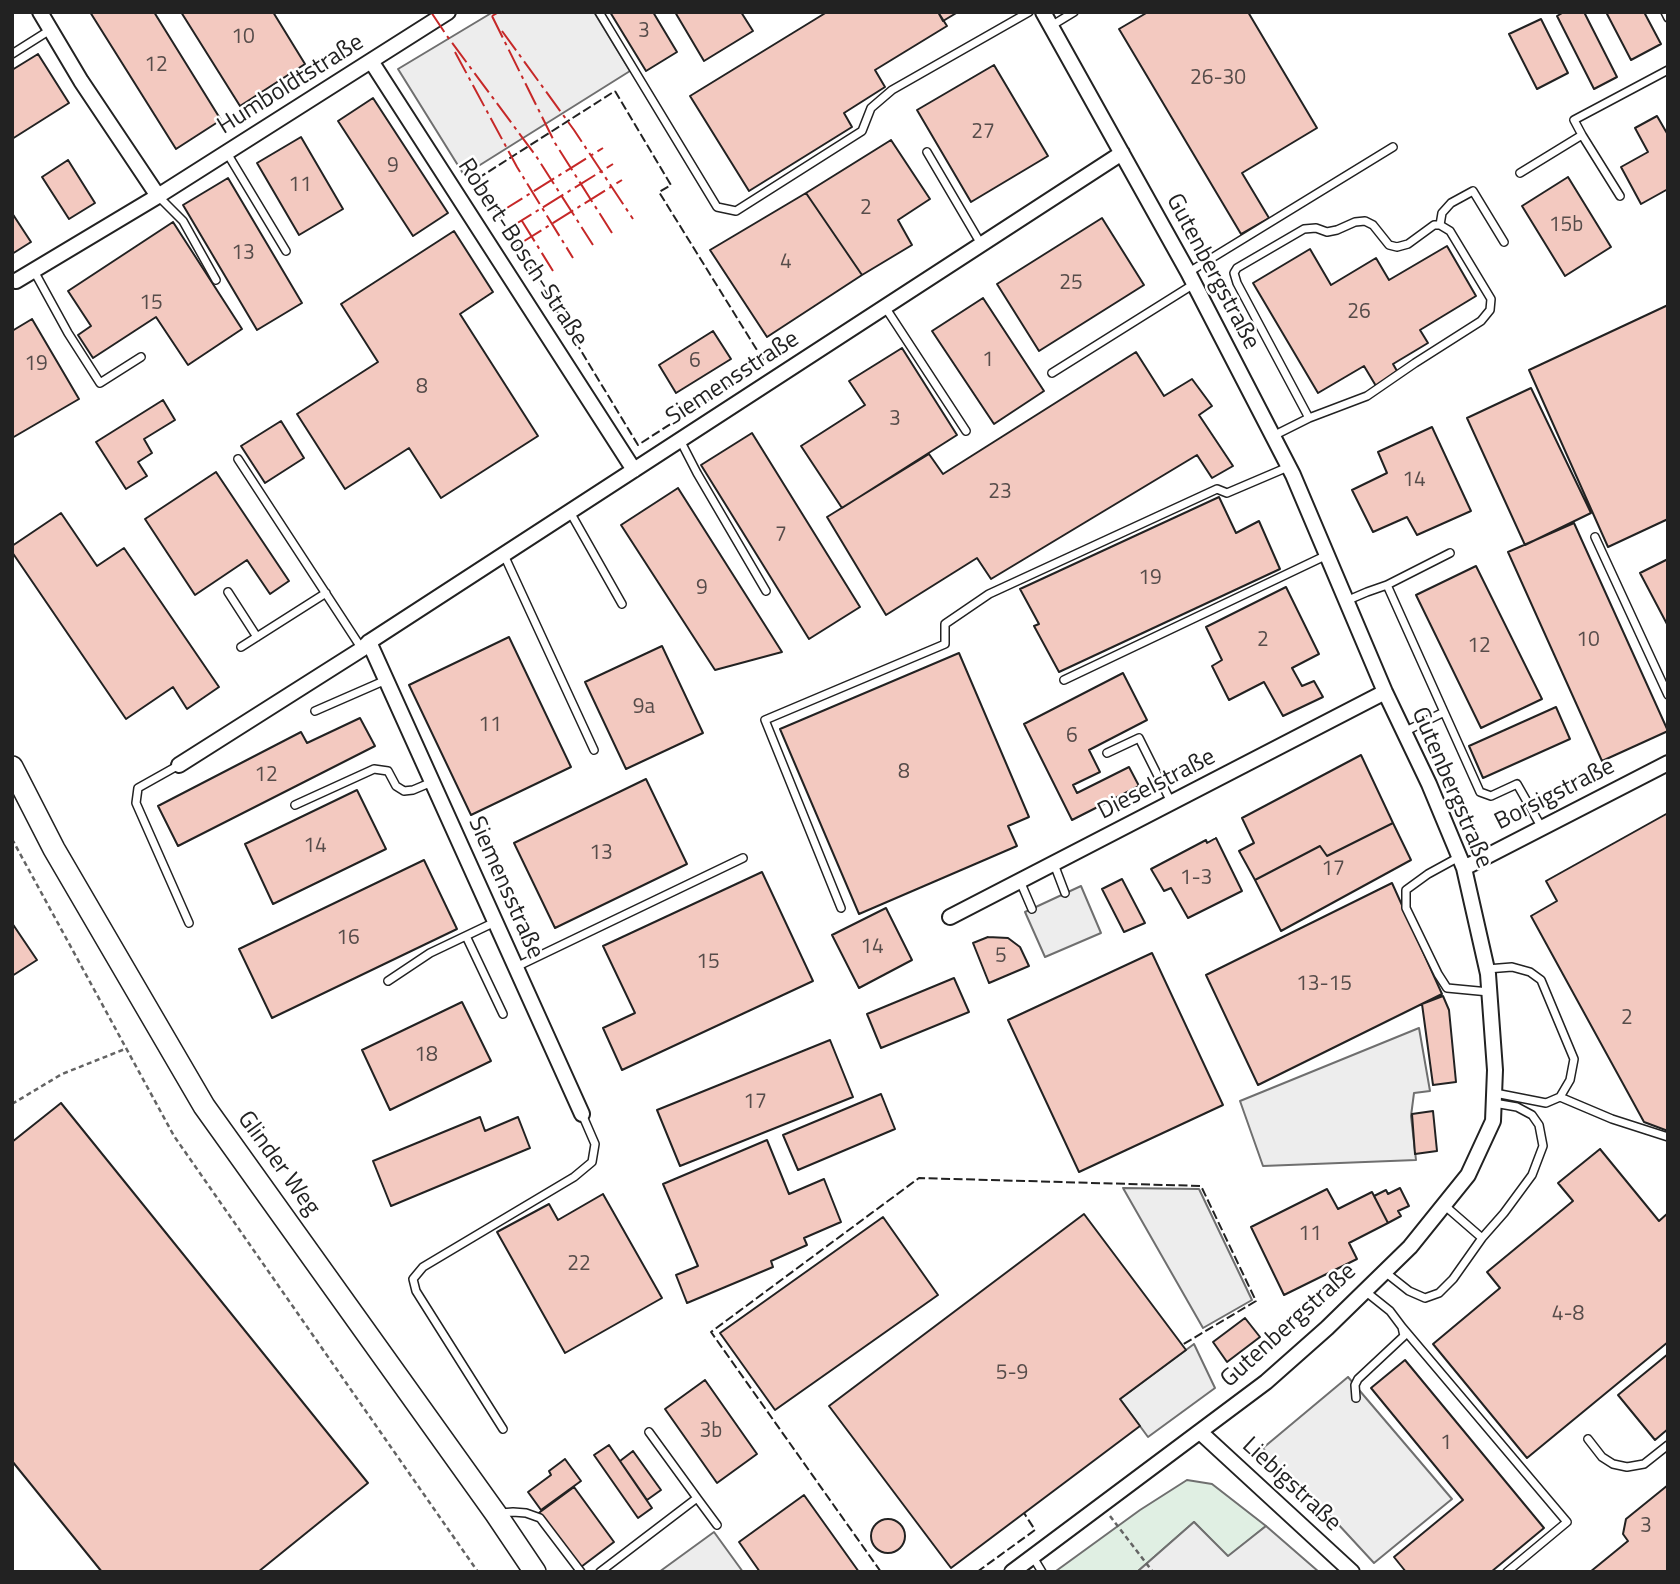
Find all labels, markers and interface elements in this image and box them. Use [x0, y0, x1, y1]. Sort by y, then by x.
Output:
house number: 3 [638, 19, 650, 45]
house number: 10 [231, 25, 255, 51]
street label: Humboldtstraße [213, 29, 369, 141]
house number: 12 [144, 53, 168, 79]
house number: 26-30 [1190, 66, 1246, 92]
house number: 27 [971, 120, 995, 146]
house number: 9 [387, 154, 399, 180]
street label: Robert-Bosch-Straße [451, 154, 593, 352]
house number: 11 [288, 173, 312, 199]
street label: Gutenbergstraße [1159, 189, 1265, 355]
house number: 2 [860, 196, 872, 222]
house number: 15b [1549, 213, 1583, 239]
house number: 13 [231, 241, 255, 267]
house number: 4 [780, 250, 792, 276]
house number: 25 [1059, 271, 1083, 297]
house number: 15 [139, 291, 163, 317]
house number: 26 [1347, 300, 1371, 326]
street label: Siemensstraße [661, 325, 805, 433]
house number: 1 [982, 348, 994, 374]
house number: 6 [689, 349, 701, 375]
house number: 19 [24, 352, 48, 378]
house number: 8 [416, 375, 428, 401]
house number: 3 [889, 407, 901, 433]
house number: 14 [1402, 468, 1426, 494]
house number: 23 [988, 480, 1012, 506]
house number: 7 [775, 523, 787, 549]
house number: 19 [1138, 566, 1162, 592]
house number: 9 [696, 576, 708, 602]
house number: 2 [1257, 628, 1269, 654]
house number: 10 [1576, 628, 1600, 654]
house number: 12 [1467, 634, 1491, 660]
house number: 9a [633, 695, 655, 721]
street label: Gutenbergstraße [1404, 703, 1498, 873]
house number: 11 [478, 713, 502, 739]
house number: 6 [1066, 724, 1078, 750]
street label: Dieselstraße [1094, 743, 1220, 827]
street label: Borsigstraße [1490, 753, 1620, 837]
house number: 8 [898, 760, 910, 786]
house number: 12 [254, 763, 278, 789]
street label: Siemensstraße [461, 813, 549, 963]
house number: 14 [303, 834, 327, 860]
house number: 13 [589, 841, 613, 867]
house number: 17 [1321, 857, 1345, 883]
house number: 1-3 [1180, 866, 1212, 892]
house number: 16 [336, 926, 360, 952]
house number: 14 [860, 935, 884, 961]
house number: 5 [995, 944, 1007, 970]
house number: 15 [696, 950, 720, 976]
house number: 13-15 [1296, 972, 1352, 998]
house number: 2 [1621, 1006, 1633, 1032]
house number: 18 [414, 1043, 438, 1069]
house number: 17 [743, 1090, 767, 1116]
street label: Glinder Weg [230, 1106, 326, 1222]
house number: 11 [1298, 1222, 1322, 1248]
house number: 22 [567, 1252, 591, 1278]
street label: Gutenbergstraße [1215, 1258, 1363, 1394]
house number: 4-8 [1552, 1302, 1584, 1328]
house number: 5-9 [996, 1361, 1028, 1387]
house number: 3b [700, 1419, 722, 1445]
house number: 1 [1440, 1431, 1452, 1457]
street label: Liebigstraße [1236, 1432, 1346, 1538]
house number: 3 [1640, 1514, 1652, 1540]

